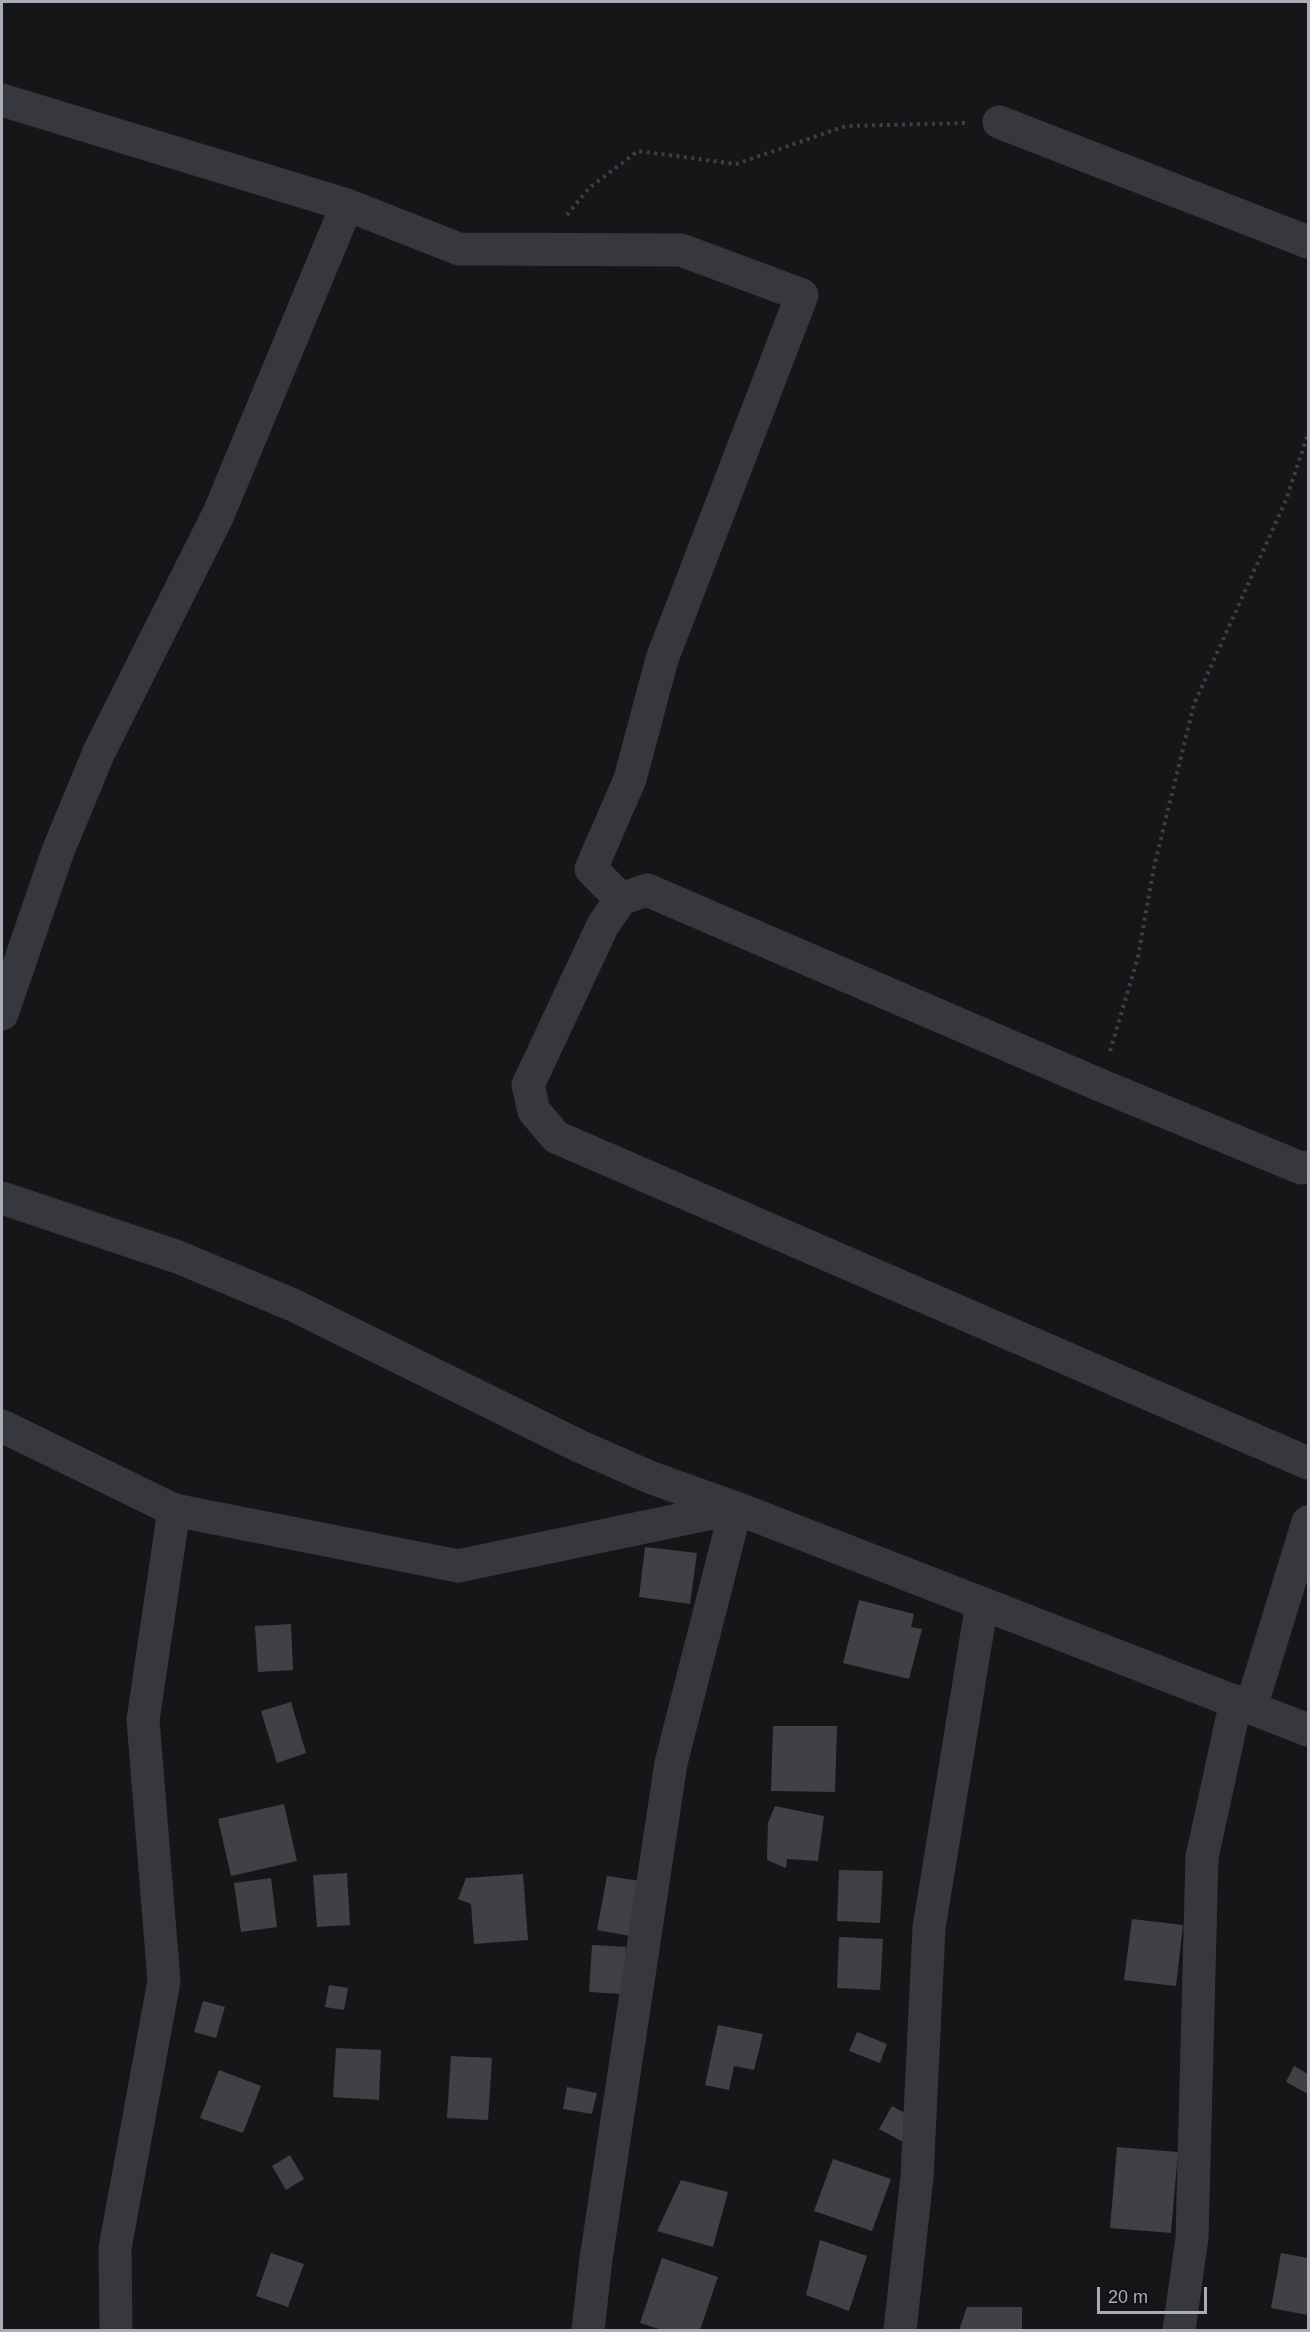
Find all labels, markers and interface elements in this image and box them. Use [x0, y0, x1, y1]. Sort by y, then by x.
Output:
scale bar [1100, 2275, 1210, 2313]
text: 20 m [1108, 2287, 1148, 2307]

